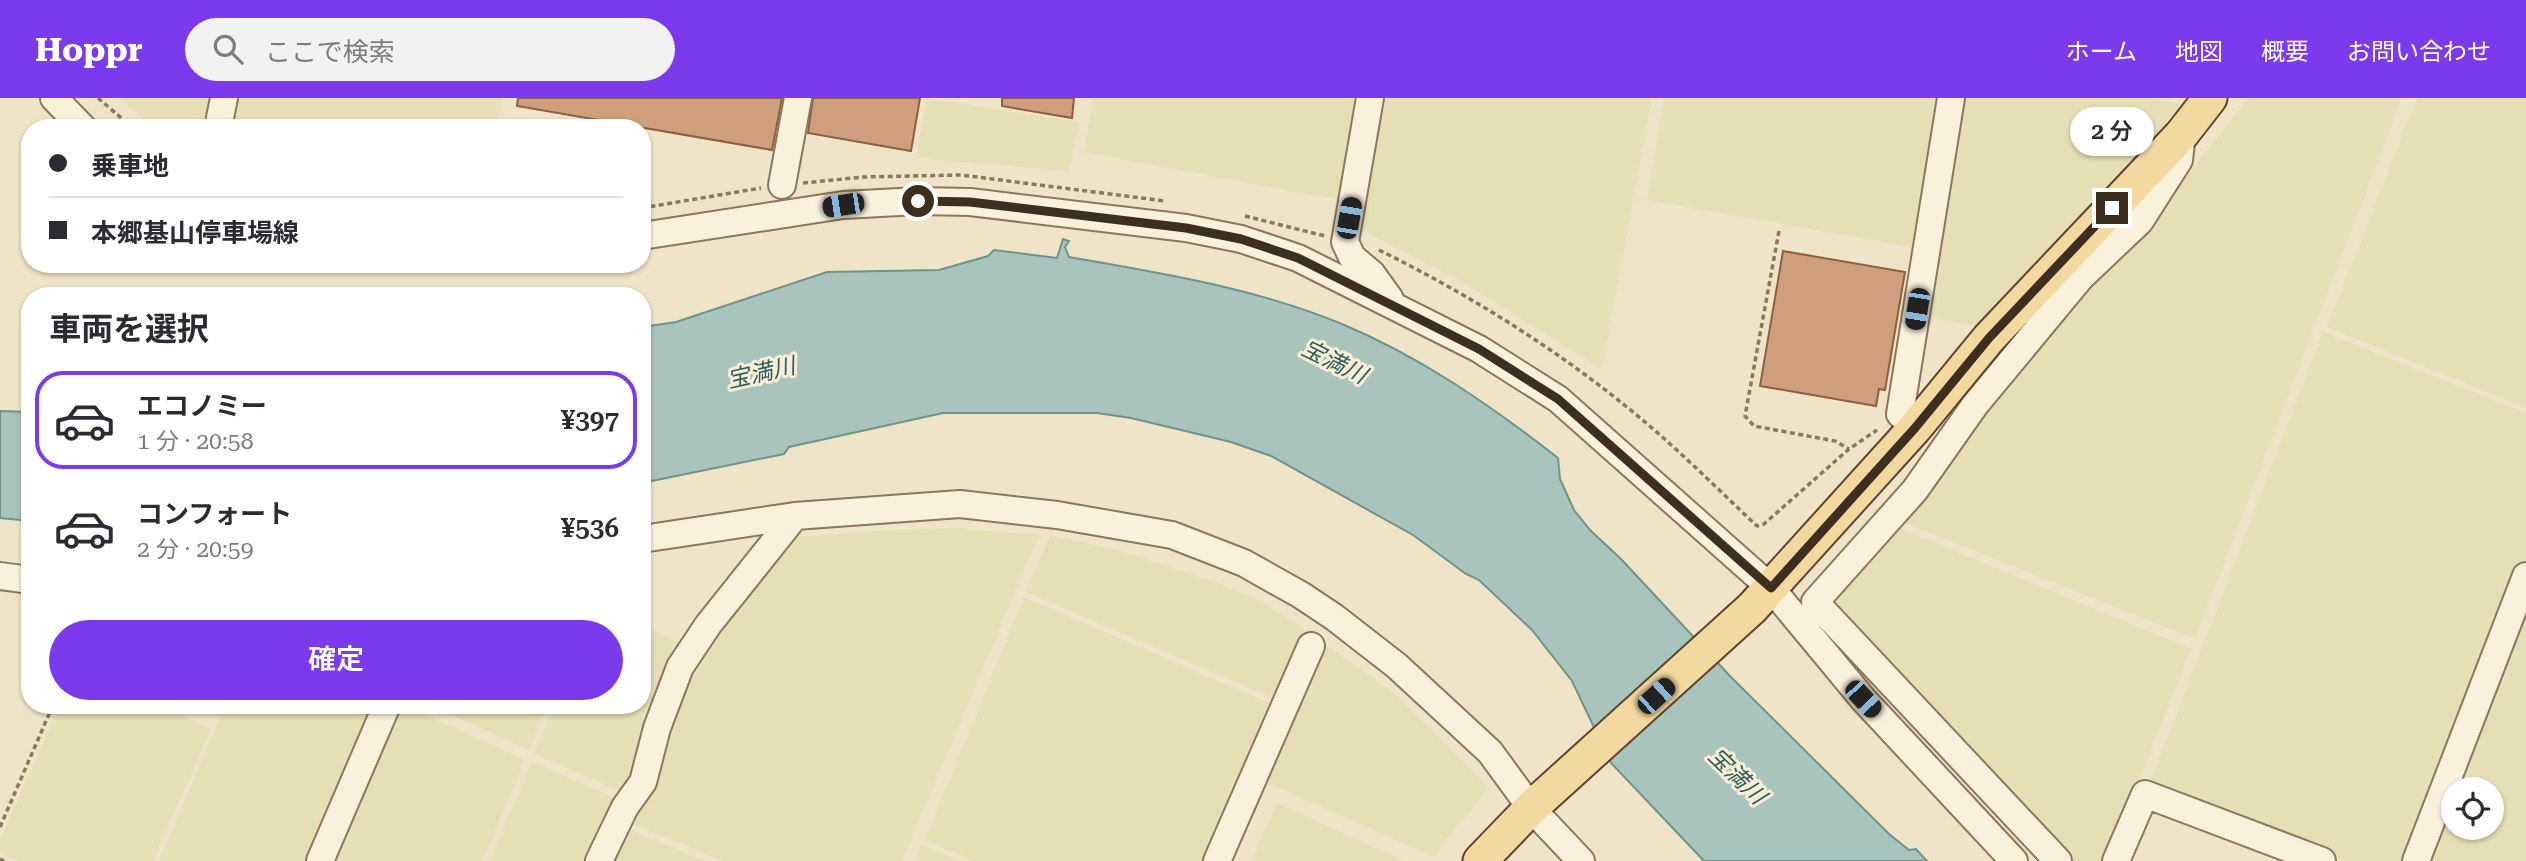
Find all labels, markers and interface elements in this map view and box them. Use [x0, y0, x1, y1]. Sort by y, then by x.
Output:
search box [185, 18, 675, 81]
text: Hoppr [35, 30, 143, 69]
icon: search [209, 30, 247, 68]
text: ここで検索 [265, 37, 395, 67]
text: ホーム [2066, 38, 2137, 66]
text: 地図 [2175, 38, 2223, 66]
text: 概要 [2261, 38, 2309, 66]
text: お問い合わせ [2347, 38, 2491, 66]
callout: 2 分 [2070, 106, 2154, 155]
text: 2 分 [2091, 118, 2133, 145]
text: 乗車地 [91, 151, 169, 181]
route start [902, 185, 934, 217]
car [821, 191, 866, 219]
route end [2096, 192, 2128, 224]
car [1336, 195, 1363, 241]
text: 本郷基山停車場線 [91, 218, 299, 248]
car [1904, 287, 1931, 331]
text: 車両を選択 [49, 310, 209, 348]
water label: 宝満川 [1297, 335, 1374, 391]
water label: 宝満川 [724, 351, 801, 394]
icon: car [53, 389, 116, 452]
text: エコノミー [137, 391, 267, 421]
text: ¥397 [561, 405, 619, 435]
text: 1 分 · 20:58 [137, 428, 254, 455]
icon: car [53, 497, 116, 560]
text: コンフォート [137, 499, 292, 529]
text: ¥536 [561, 513, 619, 543]
text: 2 分 · 20:59 [137, 536, 254, 563]
button: 確定 [49, 620, 623, 700]
car [1634, 674, 1679, 718]
car [1841, 676, 1886, 722]
water label: 宝満川 [1703, 742, 1773, 812]
map controls [2441, 777, 2504, 840]
button: locate [2441, 777, 2504, 840]

